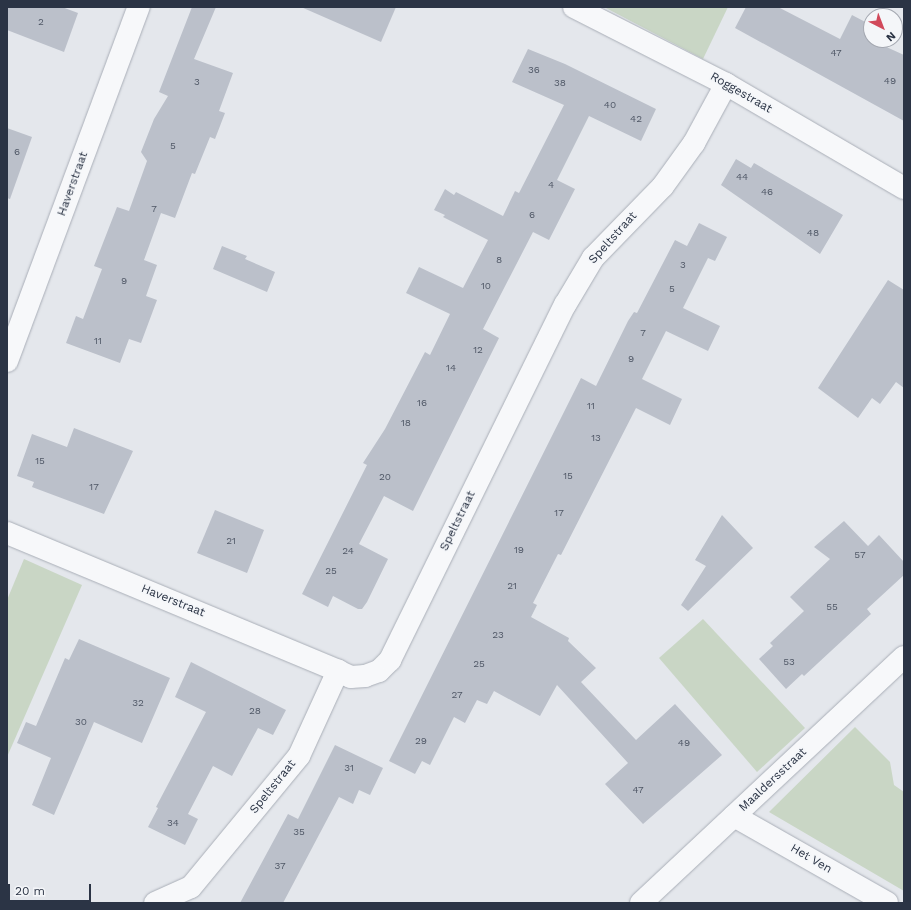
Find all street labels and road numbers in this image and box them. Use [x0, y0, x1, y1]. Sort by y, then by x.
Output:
street label: Roggestraat [707, 69, 775, 117]
street label: Haverstraat [55, 150, 91, 218]
street label: Speltstraat [586, 209, 640, 267]
street label: Speltstraat [437, 489, 479, 553]
street label: Haverstraat [139, 582, 207, 620]
street label: Maaldersstraat [736, 745, 810, 815]
street label: Speltstraat [247, 757, 299, 817]
street label: Het Ven [787, 841, 835, 877]

